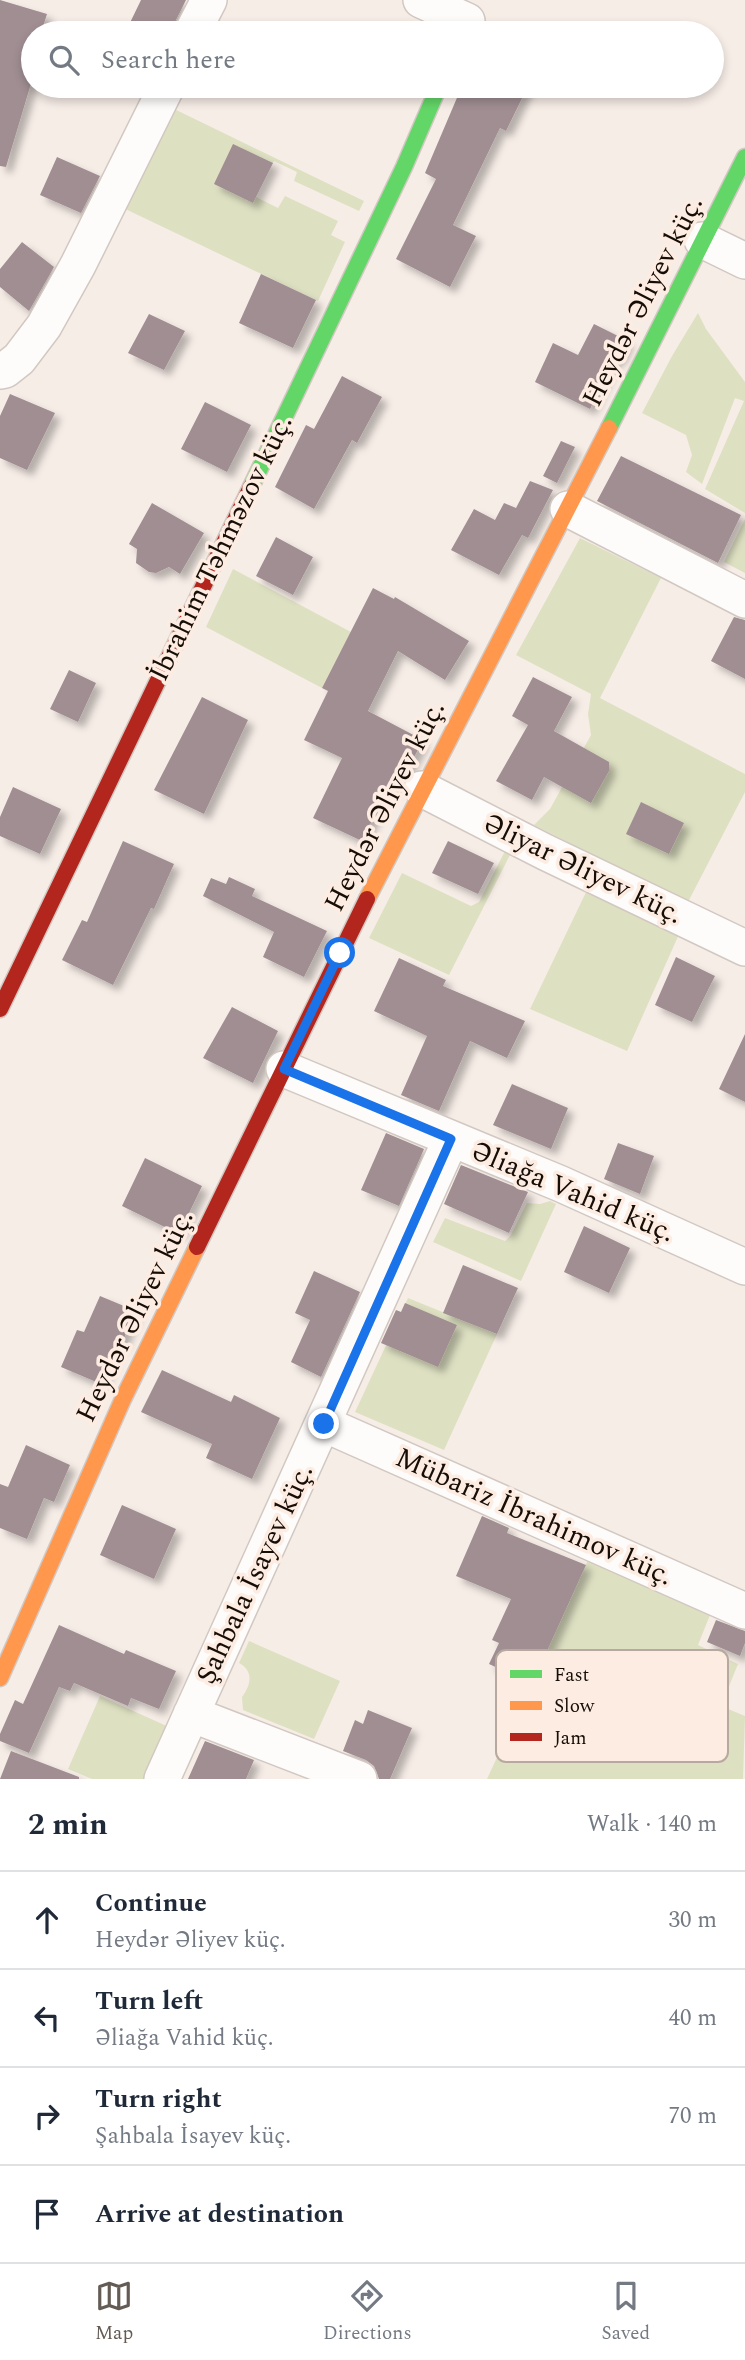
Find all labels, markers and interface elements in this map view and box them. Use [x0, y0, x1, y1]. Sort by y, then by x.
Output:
search box [21, 21, 724, 98]
text: Search here [101, 40, 236, 80]
icon: search [45, 41, 83, 79]
street label: Heydər Əliyev küç. [571, 188, 715, 414]
street label: İbrahim Təhməzov küç. [138, 407, 304, 689]
street label: Heydər Əliyev küç. [313, 693, 457, 919]
street label: Əliyar Əliyev küç. [476, 802, 690, 936]
route start [324, 937, 355, 968]
street label: Əliağa Vahid küç. [465, 1130, 681, 1254]
street label: Heydər Əliyev küç. [65, 1202, 205, 1430]
route end [308, 1408, 339, 1439]
street label: Mübariz İbrahimov küç. [388, 1436, 680, 1598]
street label: Şahbala İsayev küç. [185, 1457, 325, 1691]
legend [496, 1650, 728, 1762]
text: Fast [554, 1661, 590, 1690]
text: Slow [554, 1692, 595, 1721]
text: Jam [554, 1724, 586, 1753]
text: 2 min [28, 1802, 108, 1848]
text: Walk · 140 m [587, 1807, 717, 1842]
text: Continue [95, 1883, 207, 1923]
icon: ahead [28, 1901, 66, 1939]
text: 30 m [668, 1903, 717, 1938]
text: Heydər Əliyev küç. [95, 1923, 286, 1958]
text: Turn left [95, 1981, 203, 2021]
icon: left [28, 1999, 66, 2037]
text: 40 m [668, 2001, 717, 2036]
text: Əliağa Vahid küç. [95, 2021, 274, 2056]
text: Turn right [95, 2079, 222, 2119]
icon: right [28, 2097, 66, 2135]
text: 70 m [668, 2099, 717, 2134]
text: Şahbala İsayev küç. [95, 2119, 291, 2154]
text: Arrive at destination [95, 2194, 344, 2234]
icon: arrive [28, 2195, 66, 2233]
tab: Map [95, 2277, 133, 2348]
tab: Directions [323, 2277, 412, 2348]
tab: Saved [601, 2277, 650, 2348]

